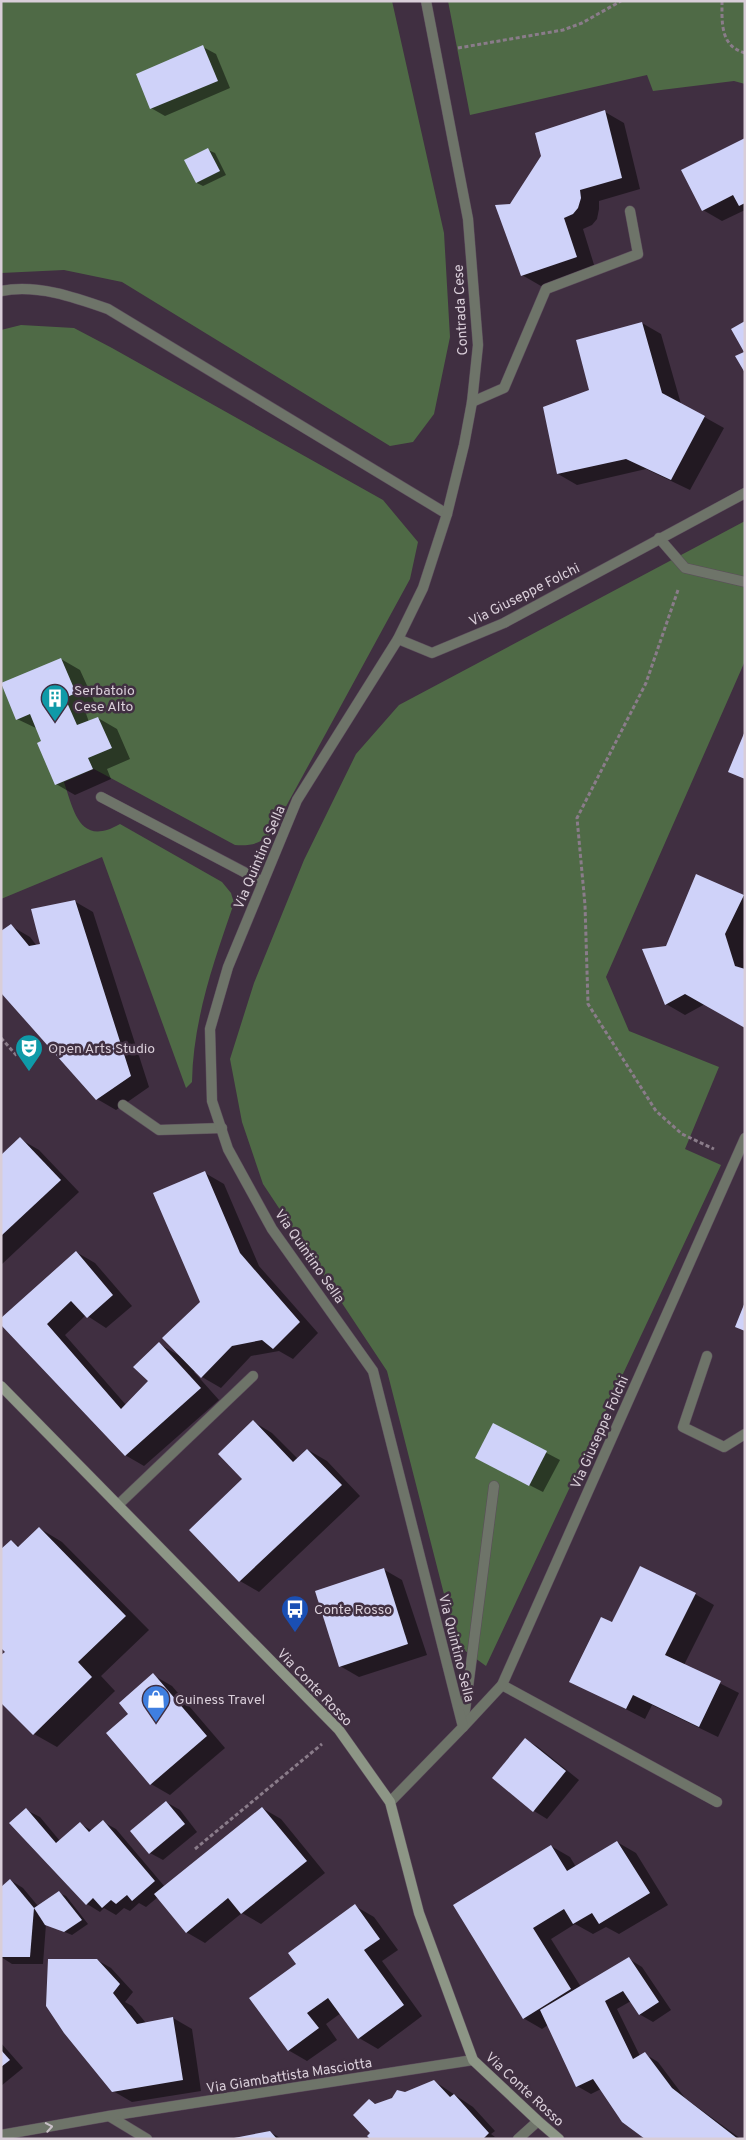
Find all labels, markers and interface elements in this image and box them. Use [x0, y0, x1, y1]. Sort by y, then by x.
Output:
street label: Contrada Cese [451, 264, 472, 356]
street label: Via Giuseppe Folchi [466, 560, 583, 631]
building icon: Serbatoio Cese Alto [40, 683, 70, 722]
place label: Serbatoio Cese Alto [74, 683, 135, 716]
street label: Via Quintino Sella [231, 803, 290, 912]
theatre icon: Open Arts Studio [14, 1033, 44, 1072]
place label: Open Arts Studio [48, 1041, 155, 1058]
street label: Via Quintino Sella [270, 1207, 348, 1307]
street label: Via Giuseppe Folchi [568, 1373, 633, 1492]
street label: Via Quintino Sella [434, 1593, 477, 1704]
bus stop icon: Conte Rosso [280, 1594, 310, 1633]
place label: Conte Rosso [314, 1602, 392, 1619]
street label: Via Conte Rosso [273, 1646, 355, 1731]
shop icon: Guiness Travel [141, 1684, 171, 1723]
place label: Guiness Travel [175, 1692, 265, 1709]
street label: Via Conte Rosso [481, 2049, 567, 2131]
street label: Via Giambattista Masciotta [205, 2055, 373, 2098]
one-way arrow [45, 2122, 54, 2132]

